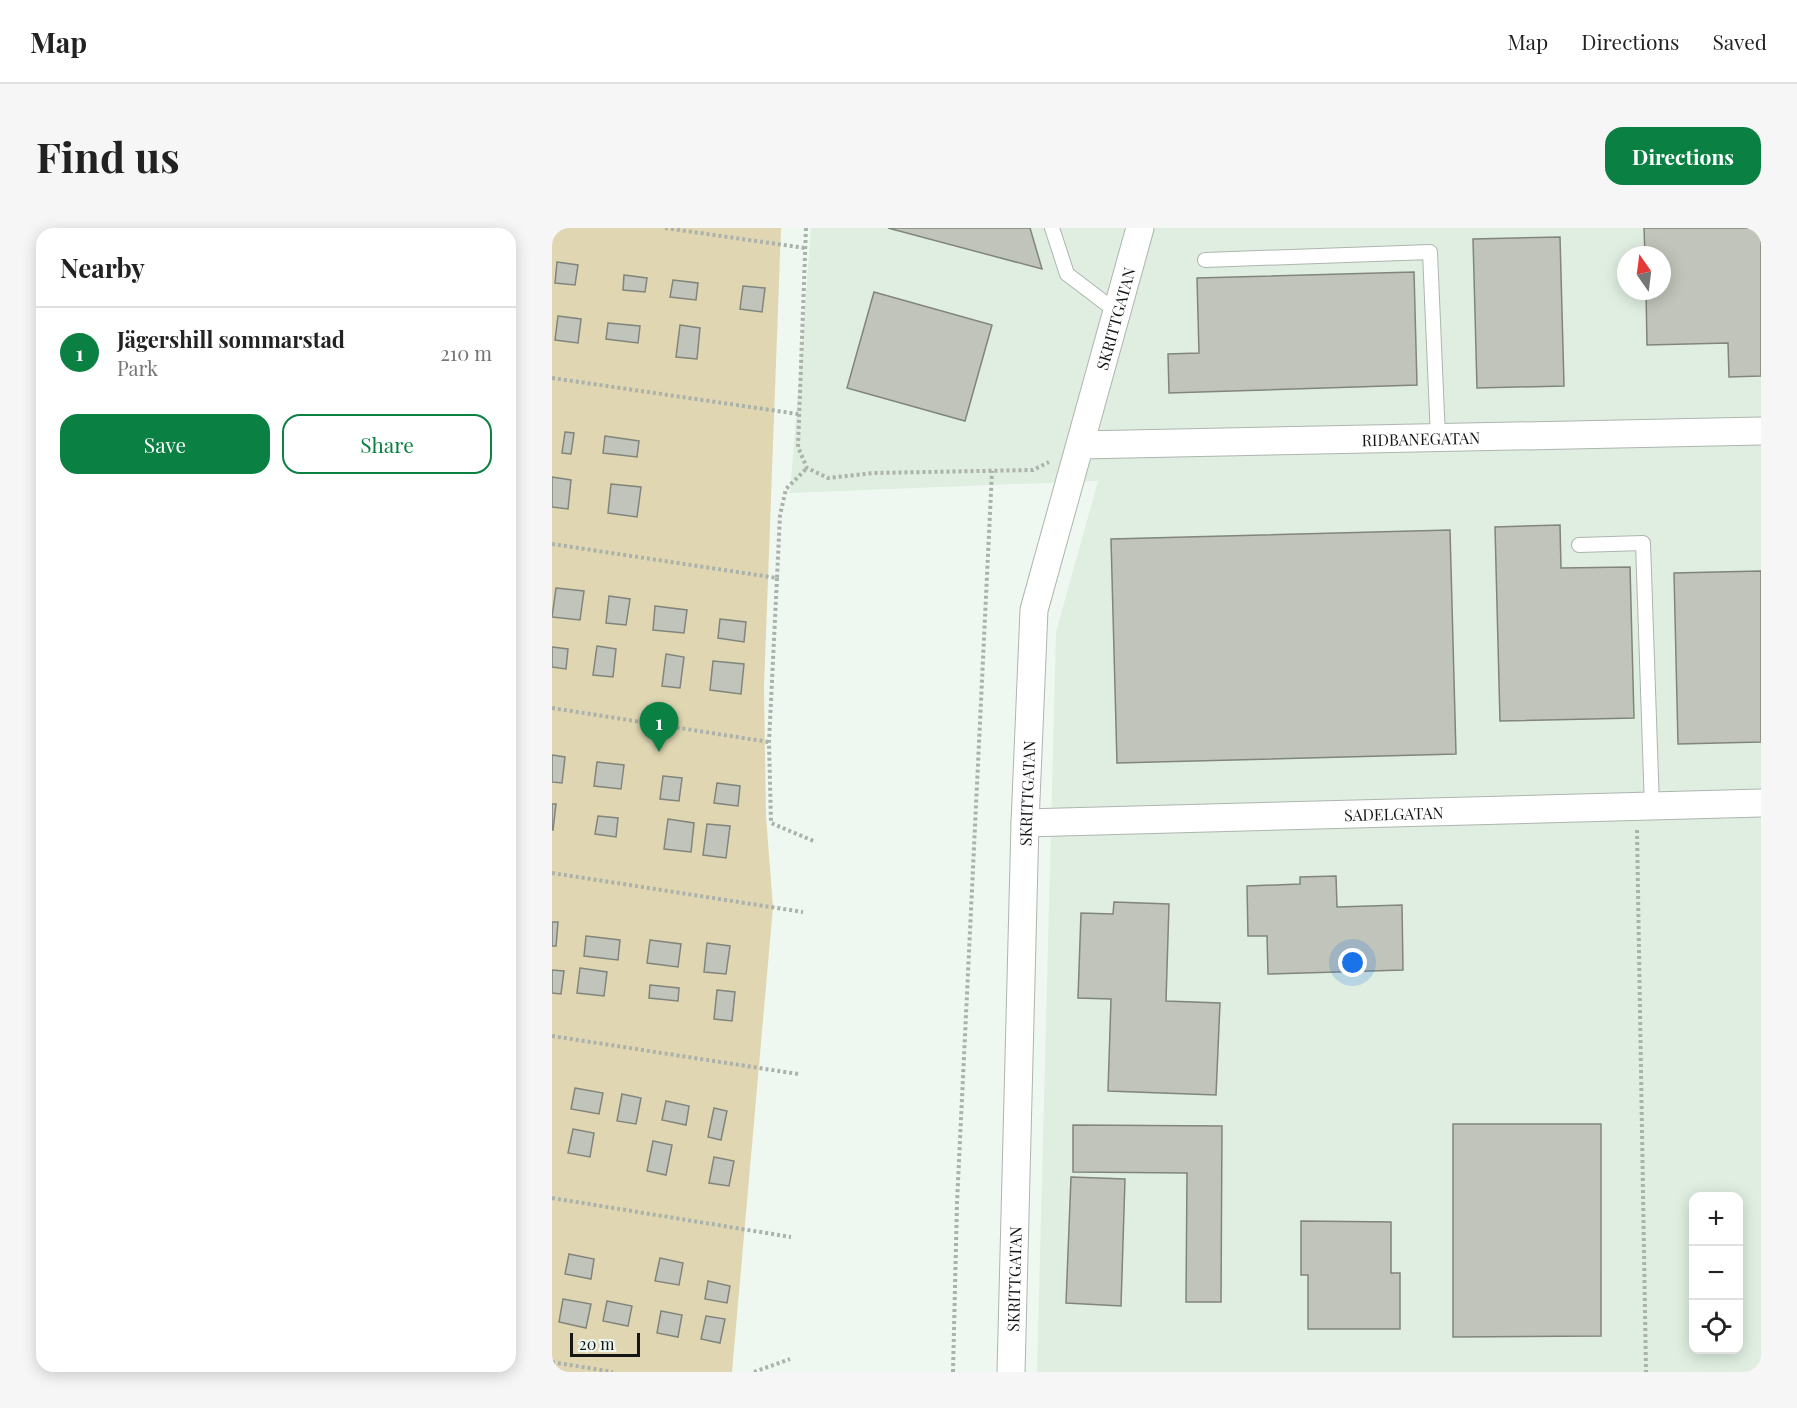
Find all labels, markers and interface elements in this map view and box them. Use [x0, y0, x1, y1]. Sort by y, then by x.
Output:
text: Map [30, 23, 87, 60]
text: Map [1507, 27, 1548, 55]
text: Directions [1581, 27, 1679, 55]
text: Saved [1712, 27, 1767, 55]
button: Directions [1605, 127, 1761, 185]
text: Find us [36, 128, 180, 184]
north arrow [1617, 246, 1671, 300]
text: Nearby [60, 250, 145, 285]
street label: SKRITTGATAN [1091, 265, 1139, 372]
text: Jägershill sommarstad [117, 324, 345, 354]
text: 1 [76, 339, 83, 366]
text: 210 m [440, 339, 492, 366]
text: Park [117, 354, 158, 381]
button: Save [60, 414, 270, 474]
button: Share [282, 414, 492, 474]
street label: RIDBANEGATAN [1361, 426, 1480, 450]
pin: 1 [640, 702, 678, 752]
street label: SKRITTGATAN [1014, 740, 1039, 846]
street label: SADELGATAN [1344, 801, 1444, 825]
your location [1338, 948, 1367, 977]
map controls [1689, 1192, 1743, 1354]
button: + [1689, 1192, 1743, 1246]
street label: SKRITTGATAN [1002, 1226, 1025, 1332]
button: − [1689, 1246, 1743, 1300]
button: locate [1689, 1300, 1743, 1354]
scale bar [570, 1330, 640, 1358]
text: 20 m [579, 1333, 614, 1354]

